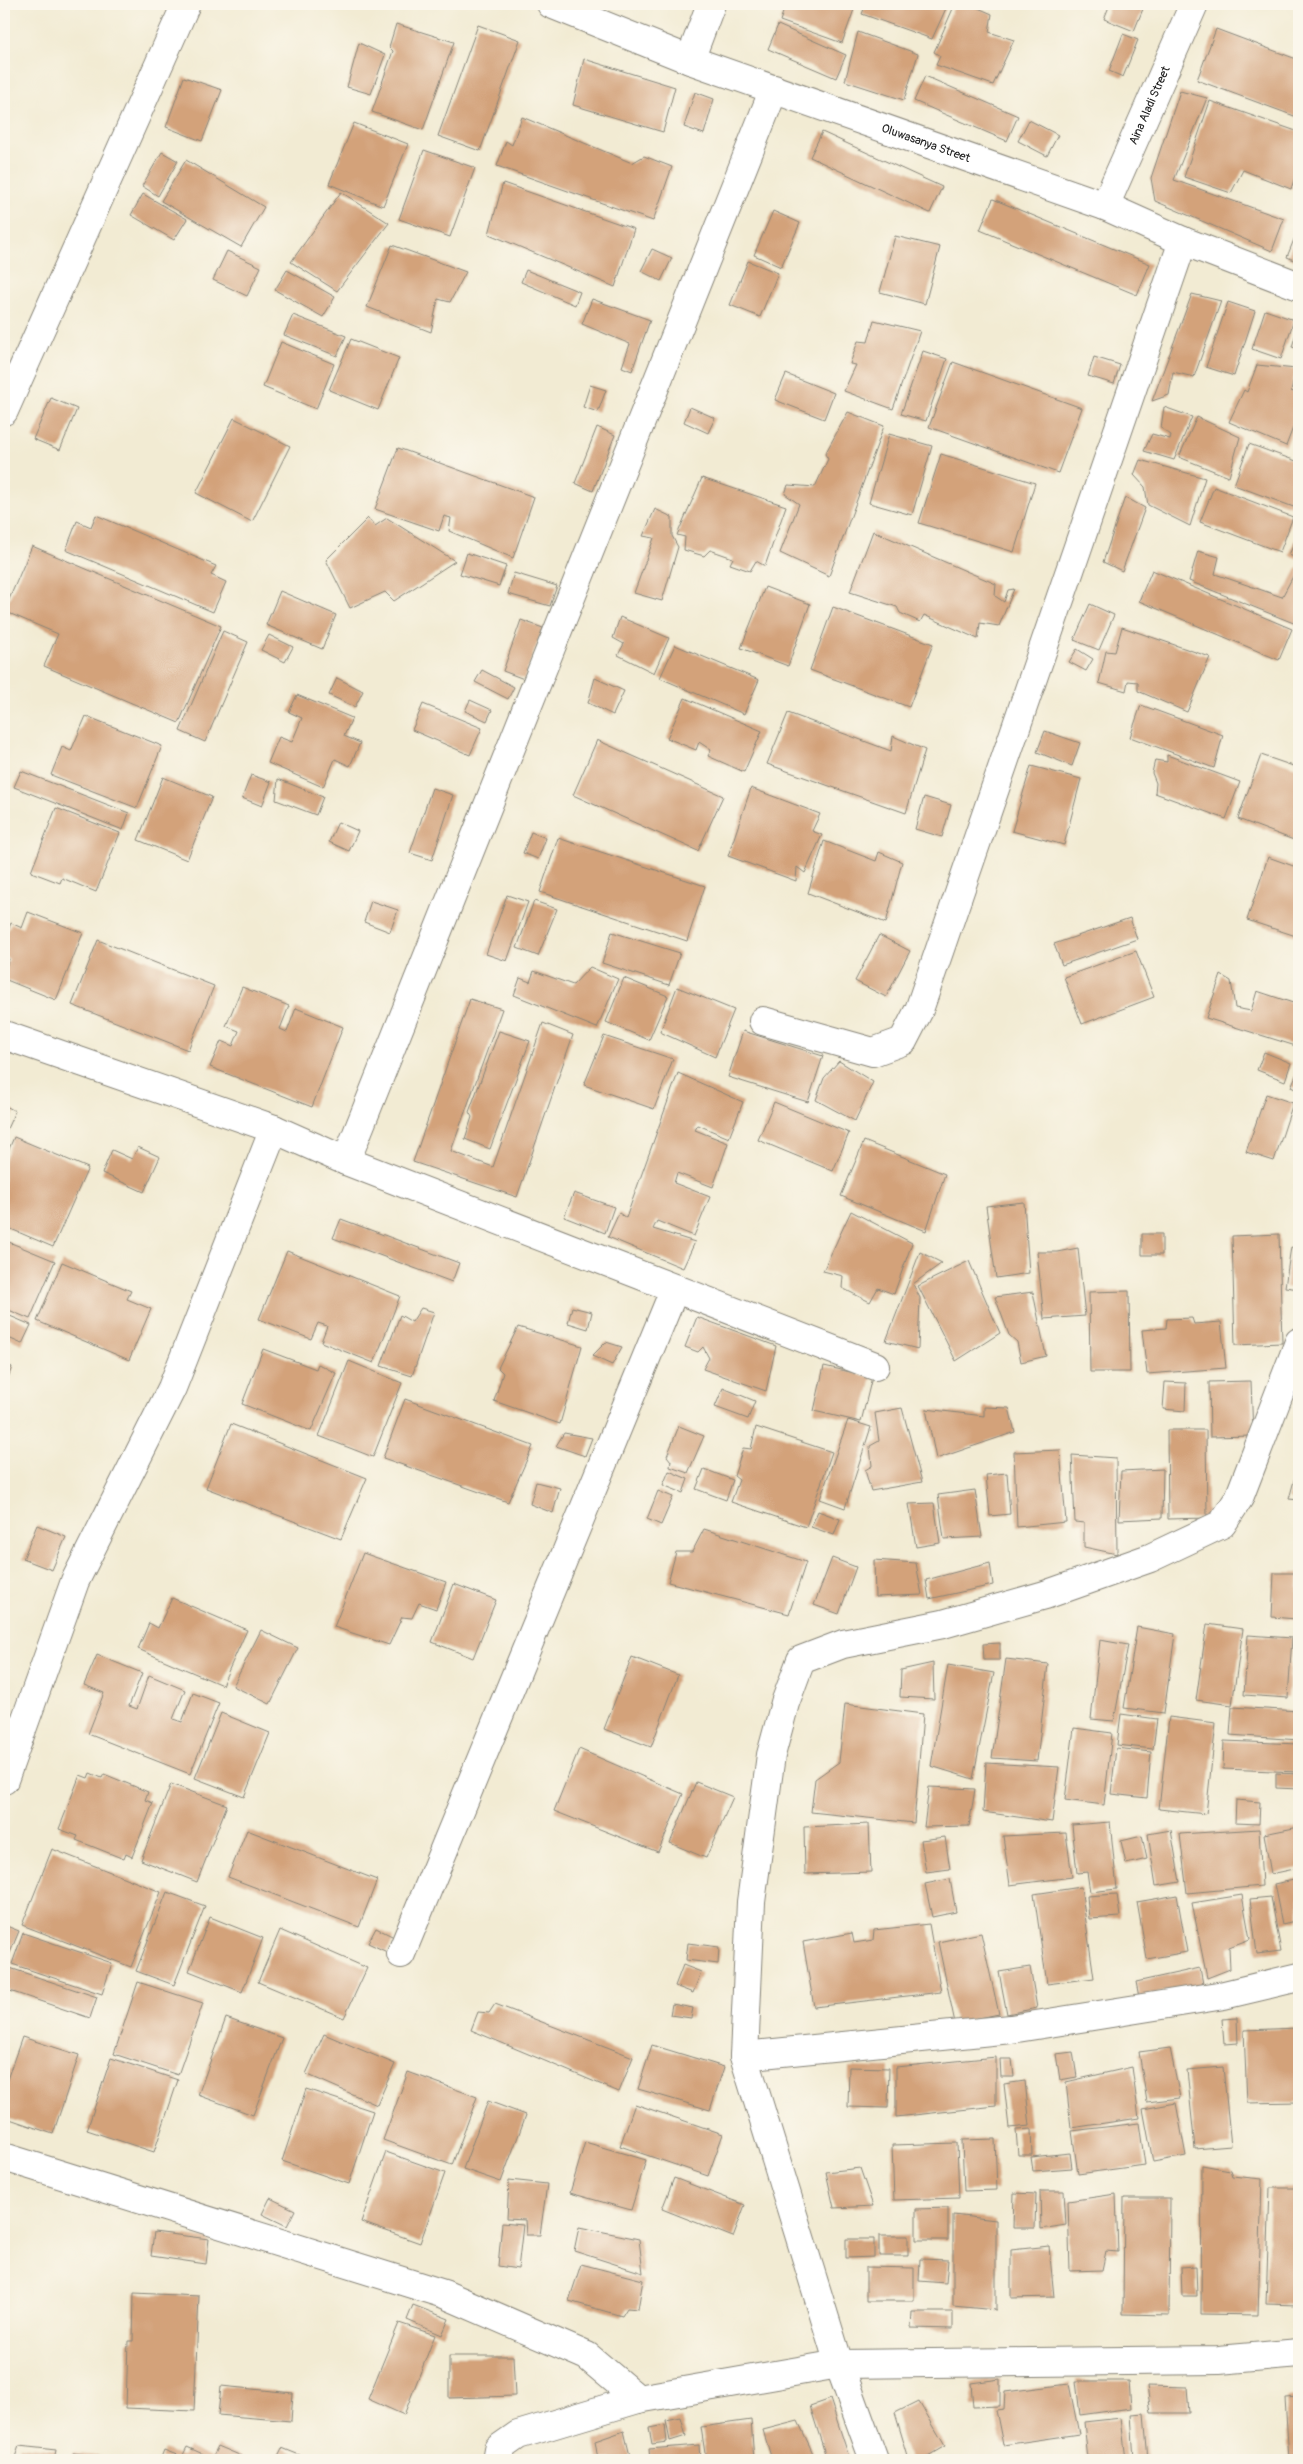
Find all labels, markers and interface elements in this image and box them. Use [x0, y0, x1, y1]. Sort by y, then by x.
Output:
street label: Aina Aladi Street [1126, 64, 1174, 147]
street label: Oluwasanya Street [879, 121, 972, 166]

